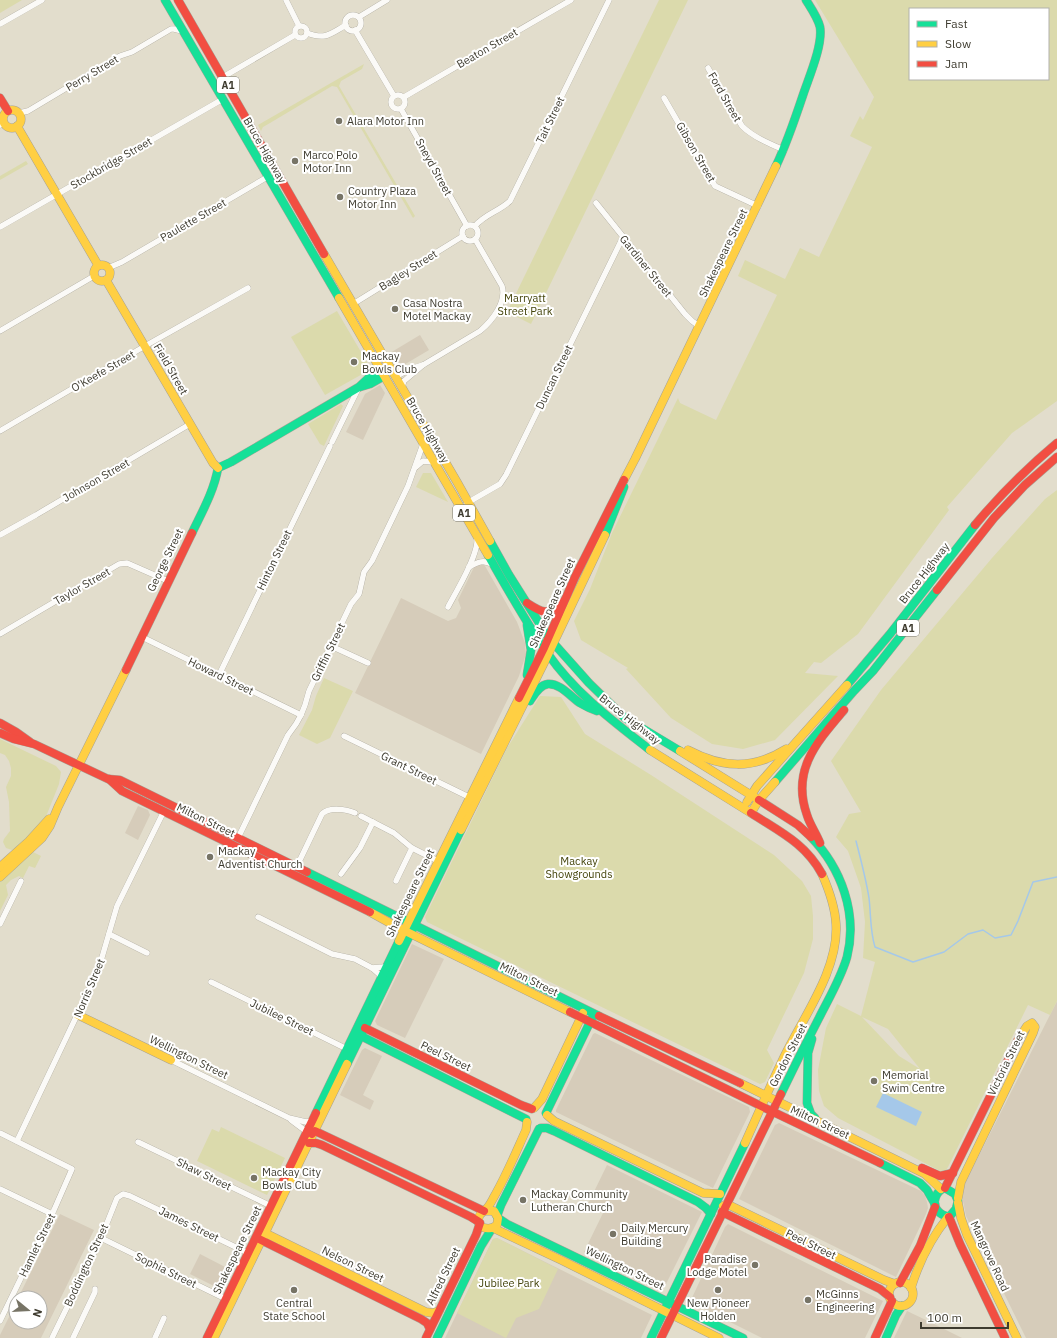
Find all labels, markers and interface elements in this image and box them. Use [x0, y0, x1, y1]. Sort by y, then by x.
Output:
legend [909, 8, 1049, 80]
text: Fast [945, 16, 968, 31]
street label: Beaton Street [454, 25, 520, 71]
text: Slow [945, 36, 971, 51]
street label: Perry Street [63, 52, 121, 94]
text: Jam [945, 56, 968, 71]
street label: Ford Street [705, 70, 745, 125]
road number: A1 [217, 77, 239, 93]
street label: Tait Street [533, 94, 567, 146]
place label: Alara Motor Inn [347, 114, 424, 128]
street label: Bruce Highway [240, 115, 290, 186]
marker: Alara Motor Inn [334, 116, 344, 126]
street label: Gibson Street [673, 119, 719, 185]
street label: Stockbridge Street [68, 134, 154, 192]
street label: Sneyd Street [413, 136, 456, 198]
place label: Marco Polo Motor Inn [303, 148, 358, 175]
marker: Marco Polo Motor Inn [290, 156, 300, 166]
place label: Country Plaza Motor Inn [348, 184, 416, 211]
marker: Country Plaza Motor Inn [335, 192, 345, 202]
street label: Paulette Street [157, 195, 229, 245]
street label: Shakespeare Street [696, 206, 751, 299]
street label: Gardiner Street [617, 232, 675, 300]
street label: Bagley Street [376, 246, 440, 293]
park label: Marryatt Street Park [497, 291, 553, 318]
place label: Casa Nostra Motel Mackay [403, 296, 471, 323]
marker: Casa Nostra Motel Mackay [390, 304, 400, 314]
street label: Field Street [151, 341, 191, 397]
street label: Duncan Street [532, 342, 576, 412]
street label: O'Keefe Street [69, 347, 138, 395]
place label: Mackay Bowls Club [362, 349, 417, 376]
marker: Mackay Bowls Club [349, 357, 359, 367]
street label: Bruce Highway [403, 395, 453, 466]
street label: Johnson Street [60, 455, 132, 505]
road number: A1 [453, 505, 475, 521]
street label: George Street [144, 526, 186, 594]
street label: Hinton Street [253, 527, 295, 593]
street label: Bruce Highway [896, 539, 953, 606]
street label: Shakespeare Street [526, 556, 578, 650]
street label: Taylor Street [51, 564, 113, 608]
street label: Griffin Street [308, 620, 348, 683]
road number: A1 [897, 620, 919, 636]
street label: Howard Street [186, 654, 256, 698]
street label: Bruce Highway [597, 691, 664, 748]
street label: Grant Street [379, 748, 439, 788]
street label: Milton Street [174, 800, 238, 840]
place label: Mackay Adventist Church [218, 844, 302, 871]
street label: Shakespeare Street [383, 846, 438, 939]
marker: Mackay Adventist Church [205, 852, 215, 862]
park label: Mackay Showgrounds [545, 854, 613, 881]
street label: Norris Street [70, 956, 108, 1020]
street label: Milton Street [497, 959, 561, 999]
street label: Jubilee Street [248, 996, 316, 1038]
street label: Gordon Street [766, 1021, 810, 1089]
street label: Victoria Street [984, 1028, 1028, 1098]
street label: Wellington Street [148, 1032, 231, 1082]
street label: Peel Street [419, 1038, 474, 1074]
place label: Memorial Swim Centre [882, 1068, 945, 1095]
marker: Memorial Swim Centre [869, 1076, 879, 1086]
street label: Milton Street [788, 1102, 852, 1142]
street label: Shaw Street [174, 1155, 234, 1193]
place label: Mackay City Bowls Club [262, 1165, 321, 1192]
marker: Mackay City Bowls Club [249, 1173, 259, 1183]
place label: Mackay Community Lutheran Church [531, 1187, 628, 1214]
marker: Mackay Community Lutheran Church [518, 1195, 528, 1205]
street label: James Street [157, 1203, 222, 1245]
street label: Shakespeare Street [210, 1203, 265, 1296]
street label: Hamlet Street [16, 1211, 58, 1279]
street label: Mangrove Road [968, 1219, 1012, 1293]
street label: Boddington Street [61, 1221, 111, 1309]
place label: Daily Mercury Building [621, 1221, 689, 1248]
street label: Peel Street [784, 1226, 839, 1262]
marker: Daily Mercury Building [608, 1229, 618, 1239]
street label: Nelson Street [320, 1243, 386, 1285]
street label: Wellington Street [584, 1243, 667, 1293]
street label: Alfred Street [423, 1245, 463, 1307]
street label: Sophia Street [133, 1249, 199, 1291]
place label: Paradise Lodge Motel [687, 1252, 747, 1279]
marker: Paradise Lodge Motel [750, 1260, 760, 1270]
park label: Jubilee Park [479, 1276, 540, 1290]
marker: Central State School [289, 1285, 299, 1295]
marker: New Pioneer Holden [713, 1285, 723, 1295]
place label: McGinns Engineering [816, 1287, 875, 1314]
north arrow [8, 1290, 48, 1330]
marker: McGinns Engineering [803, 1295, 813, 1305]
place label: Central State School [263, 1296, 325, 1323]
place label: New Pioneer Holden [687, 1296, 749, 1323]
scale bar [921, 1304, 1008, 1330]
text: N [30, 1307, 45, 1319]
text: 100 m [927, 1310, 962, 1325]

